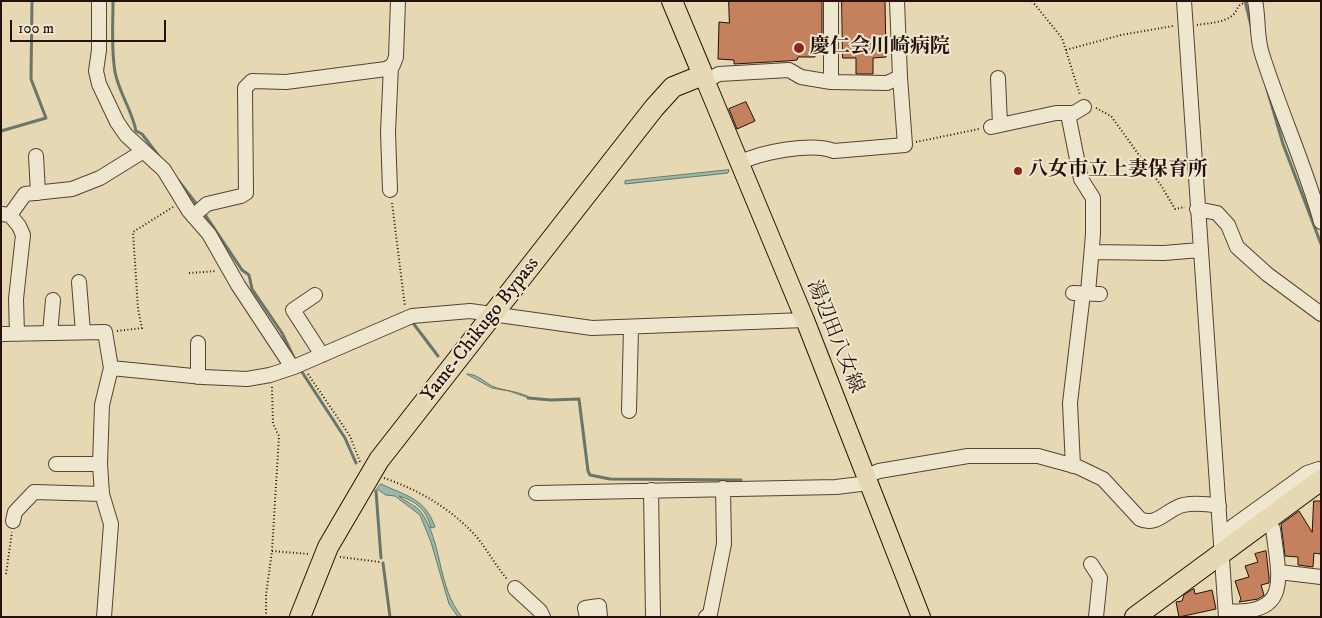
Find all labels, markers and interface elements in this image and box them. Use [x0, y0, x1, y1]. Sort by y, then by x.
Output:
scale bar [12, 10, 169, 42]
text: 100 m [18, 19, 54, 38]
place label: 慶仁会川崎病院 [810, 36, 950, 60]
marker: 慶仁会川崎病院 [792, 41, 806, 55]
place label: 八女市立上妻保育所 [1028, 159, 1208, 183]
marker: 八女市立上妻保育所 [1012, 165, 1024, 177]
street label: Yame-Chikugo Bypass [417, 253, 545, 407]
street label: 湯辺田八女線 [800, 277, 868, 397]

